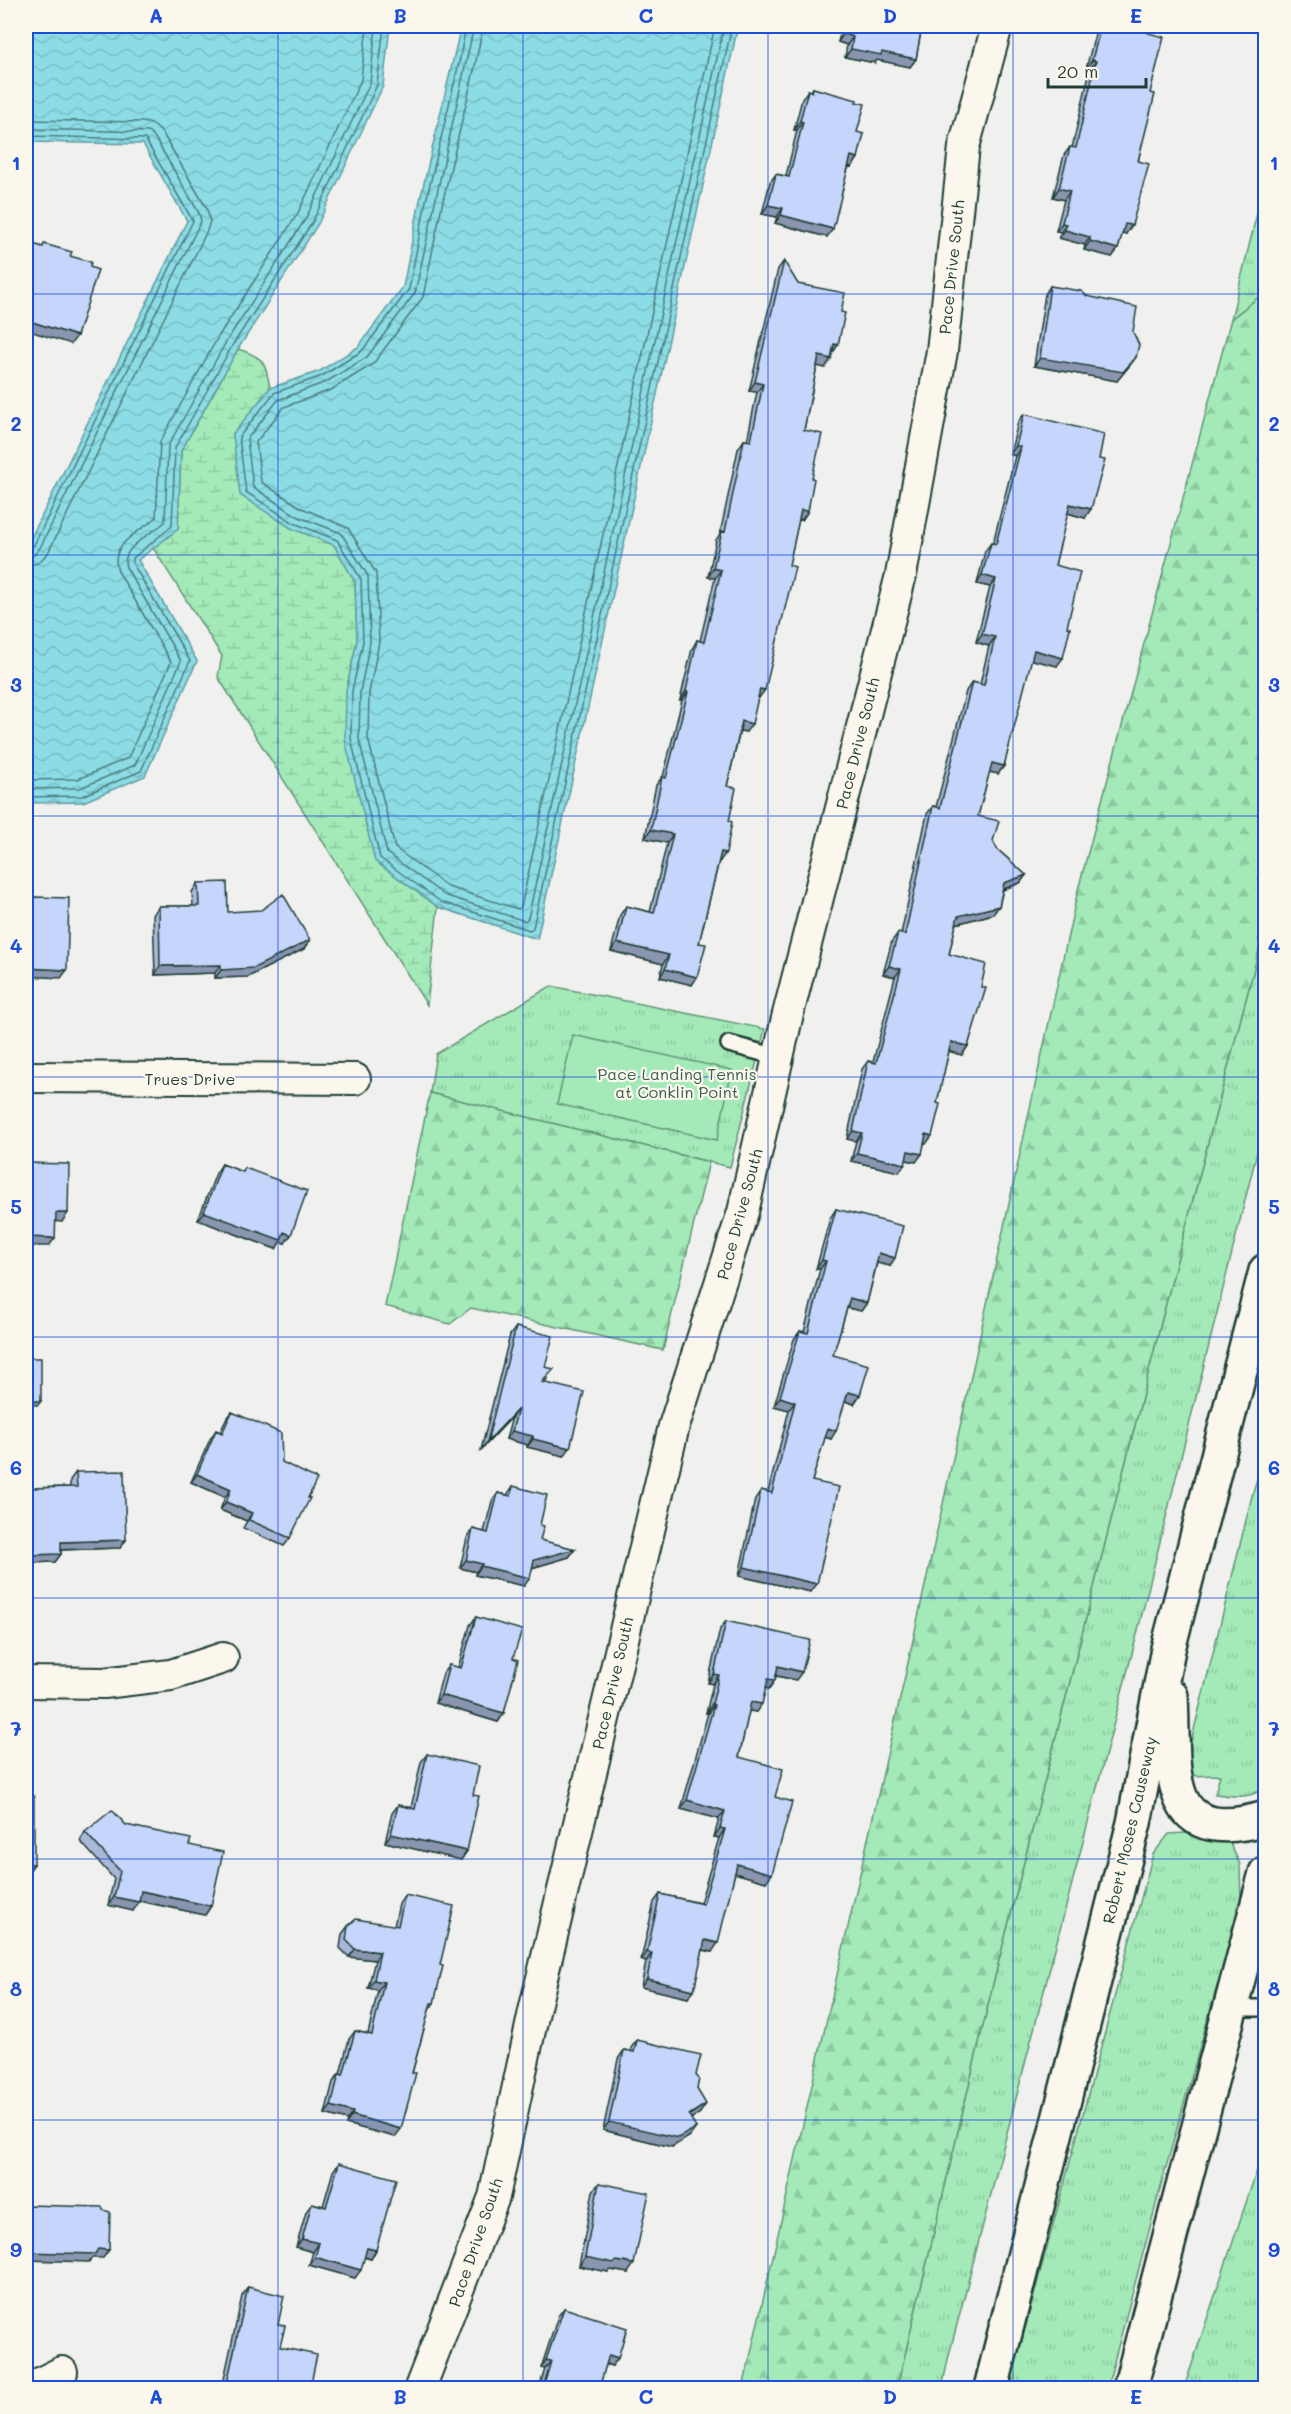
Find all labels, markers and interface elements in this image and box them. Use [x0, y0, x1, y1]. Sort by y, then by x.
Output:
text: A [149, 2, 163, 28]
text: B [393, 2, 407, 28]
text: C [639, 2, 654, 28]
text: D [883, 2, 897, 28]
text: E [1130, 2, 1142, 28]
scale bar [1048, 51, 1146, 89]
text: 20 m [1057, 59, 1098, 83]
text: 1 [12, 149, 20, 175]
text: 1 [1270, 149, 1278, 175]
street label: Pace Drive South [934, 199, 968, 335]
text: 2 [10, 410, 22, 436]
text: 2 [1268, 410, 1280, 436]
text: 3 [10, 671, 22, 697]
text: 3 [1268, 671, 1280, 697]
street label: Pace Drive South [830, 675, 884, 811]
text: 4 [10, 932, 23, 958]
text: 4 [1268, 932, 1281, 958]
park label: Pace Landing Tennis at Conklin Point [598, 1063, 756, 1102]
street label: Trues Drive [145, 1068, 235, 1089]
street label: Pace Drive South [711, 1146, 767, 1282]
text: 5 [10, 1193, 22, 1219]
text: 5 [1268, 1193, 1280, 1219]
text: 6 [10, 1454, 22, 1480]
text: 6 [1268, 1454, 1280, 1480]
street label: Pace Drive South [587, 1615, 637, 1751]
text: 7 [10, 1715, 22, 1741]
text: 7 [1268, 1715, 1280, 1741]
street label: Robert Moses Causeway [1097, 1734, 1161, 1926]
text: 8 [10, 1975, 22, 2001]
text: 8 [1268, 1975, 1280, 2001]
street label: Pace Drive South [443, 2175, 507, 2309]
text: 9 [10, 2236, 22, 2262]
text: 9 [1268, 2236, 1280, 2262]
text: A [149, 2383, 163, 2409]
text: B [393, 2383, 407, 2409]
text: C [639, 2383, 654, 2409]
text: D [883, 2383, 897, 2409]
text: E [1130, 2383, 1142, 2409]

